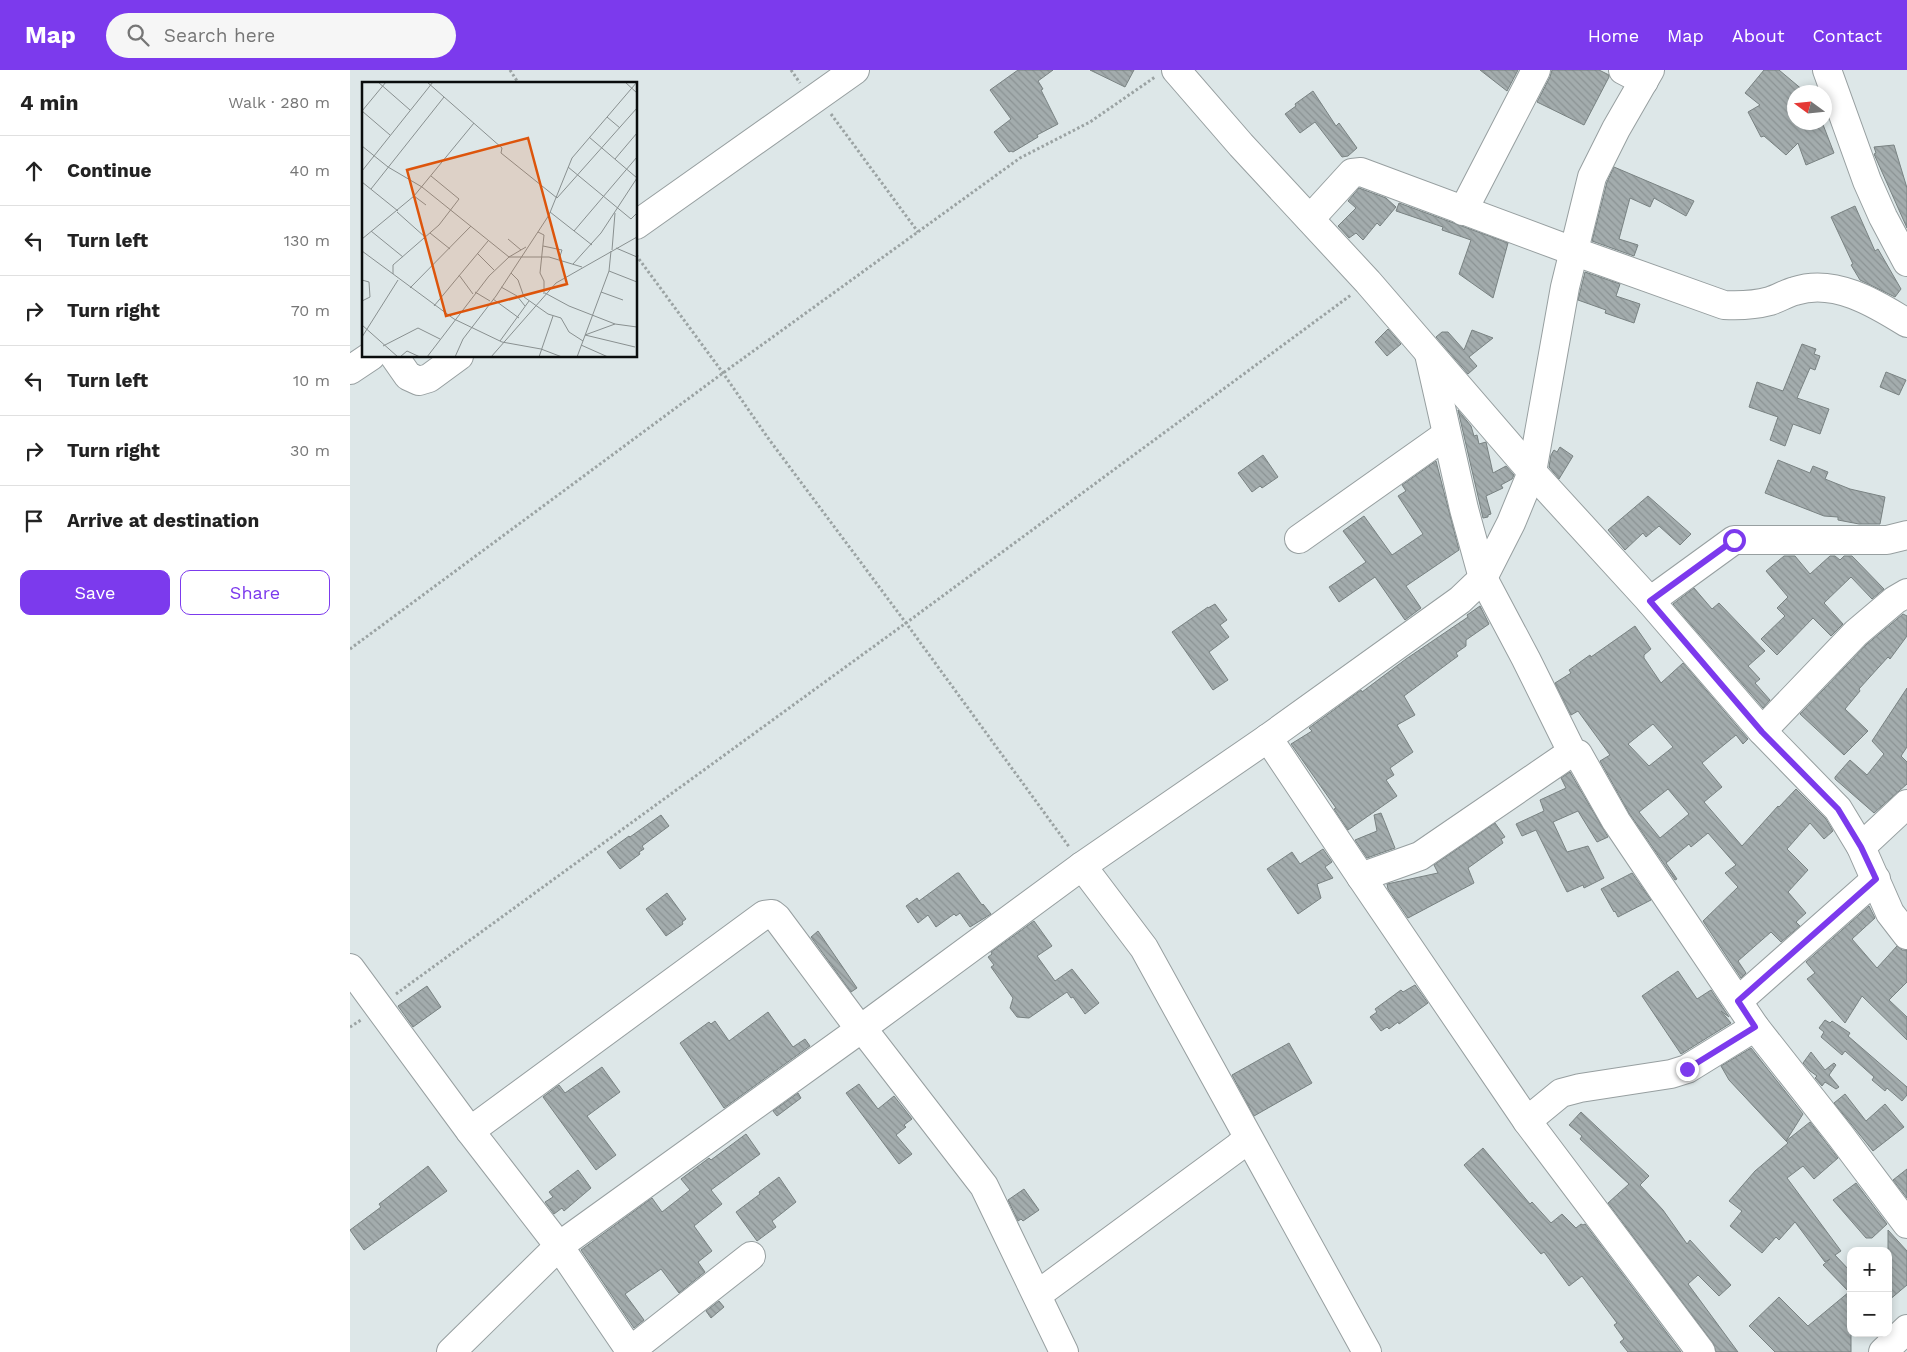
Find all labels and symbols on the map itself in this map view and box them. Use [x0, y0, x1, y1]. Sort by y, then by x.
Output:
inset map [362, 82, 638, 358]
north arrow [1787, 85, 1832, 130]
route start [1723, 529, 1746, 552]
route end [1676, 1058, 1699, 1081]

